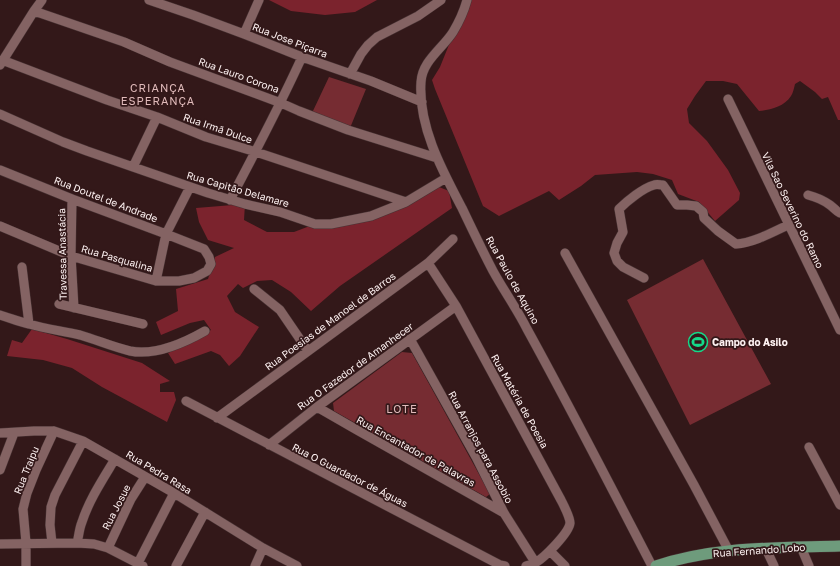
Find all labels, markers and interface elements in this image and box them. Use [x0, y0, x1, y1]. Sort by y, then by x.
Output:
street label: Rua Jose Piçarra [251, 20, 329, 60]
street label: Rua Lauro Corona [197, 55, 281, 95]
district label: CRIANÇA ESPERANÇA [121, 81, 195, 107]
street label: Rua Irmã Dulce [182, 111, 254, 145]
street label: Vila Sao Severino do Ramo [760, 150, 826, 270]
street label: Rua Capitão Delamare [185, 169, 291, 209]
street label: Rua Doutel de Andrade [52, 174, 160, 224]
street label: Travessa Anastácia [55, 208, 69, 300]
street label: Rua Paulo de Aquino [484, 234, 542, 326]
street label: Rua Pasqualina [80, 242, 154, 274]
street label: Rua Poesias de Manoel de Barros [262, 270, 398, 372]
street label: Rua O Fazedor de Amanhecer [295, 320, 415, 412]
sports icon: Campo do Asilo [687, 331, 709, 353]
place label: Campo do Asilo [712, 336, 788, 348]
street label: Rua Matéria de Poesia [489, 352, 551, 450]
street label: Rua Arranjos para Assobio [446, 389, 516, 505]
district label: LOTE [386, 402, 418, 415]
street label: Rua Encantador de Palavras [355, 413, 477, 489]
street label: Rua O Guardador de Águas [290, 441, 410, 509]
street label: Rua Traipu [11, 444, 41, 496]
street label: Rua Pedra Rasa [124, 448, 194, 496]
street label: Rua Josue [99, 482, 133, 532]
street label: Rua Fernando Lobo [712, 541, 806, 559]

